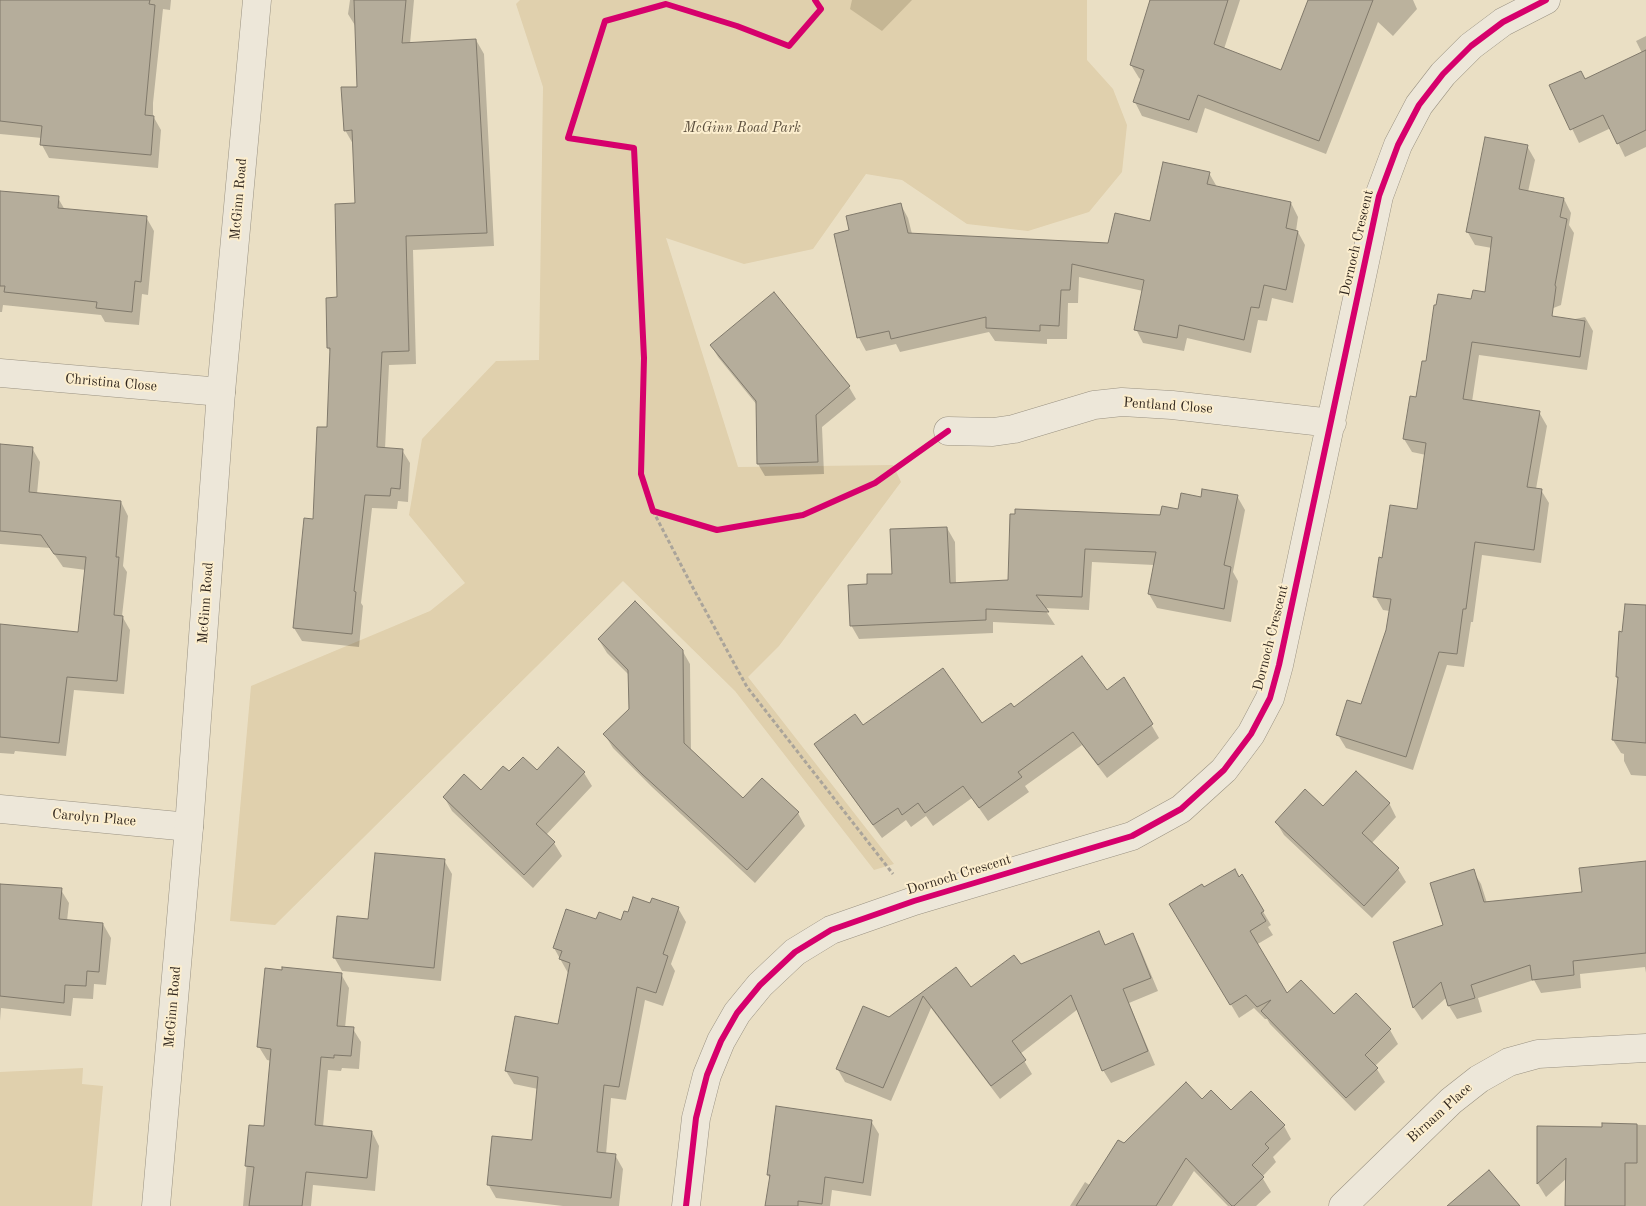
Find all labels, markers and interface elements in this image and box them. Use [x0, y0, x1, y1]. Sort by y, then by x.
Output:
park label: McGinn Road Park [683, 120, 801, 136]
street label: McGinn Road [227, 157, 251, 241]
street label: Dornoch Crescent [1337, 188, 1377, 298]
street label: Christina Close [64, 371, 158, 395]
street label: Pentland Close [1123, 394, 1213, 418]
street label: McGinn Road [195, 562, 217, 644]
street label: Dornoch Crescent [1250, 583, 1292, 693]
street label: Carolyn Place [51, 806, 137, 830]
street label: Dornoch Crescent [905, 851, 1013, 899]
street label: McGinn Road [161, 965, 185, 1049]
street label: Birnam Place [1404, 1080, 1476, 1146]

